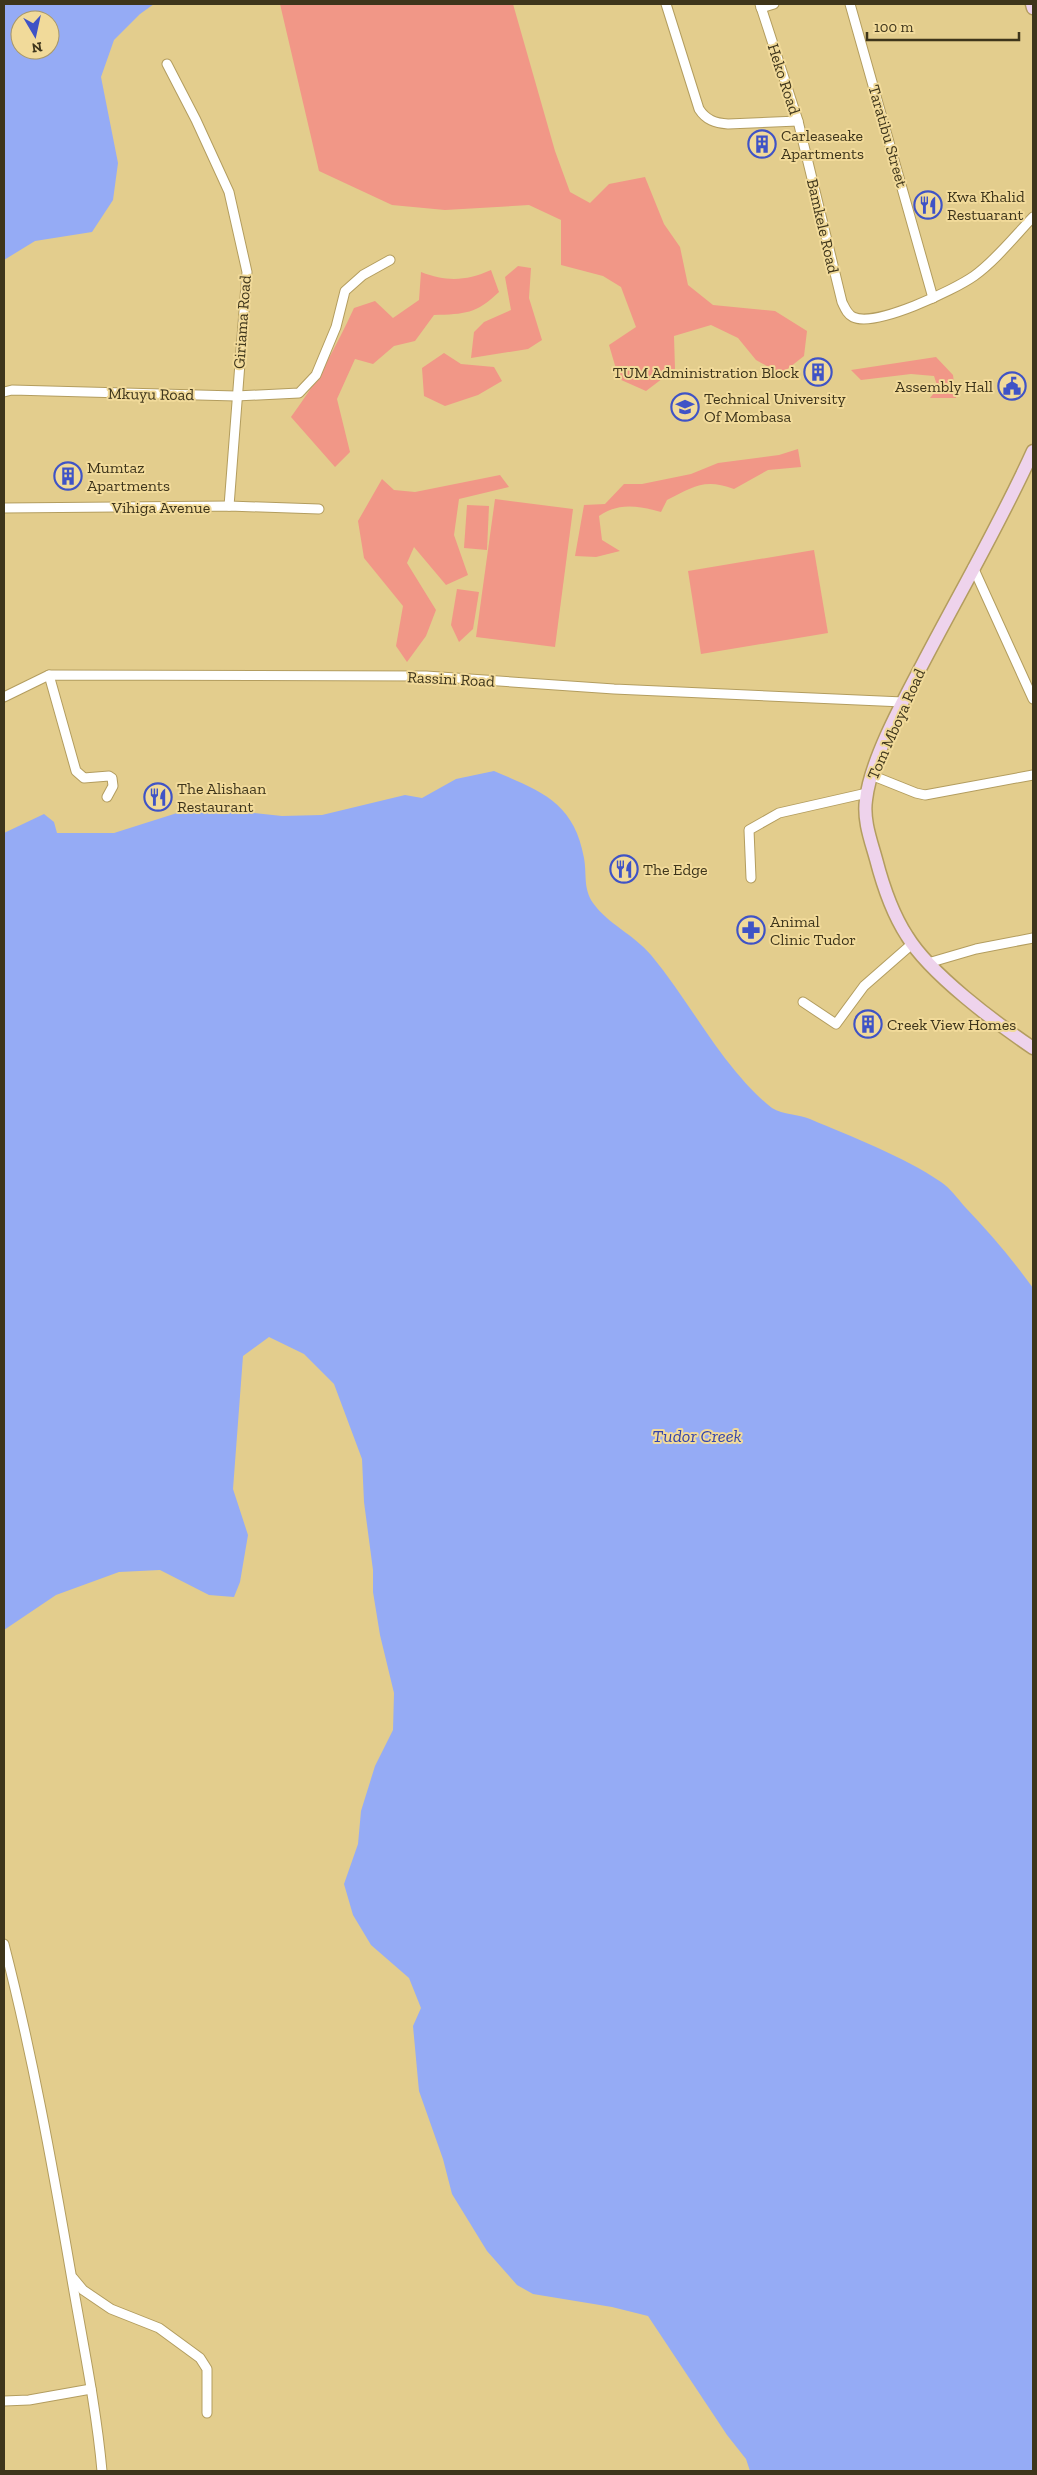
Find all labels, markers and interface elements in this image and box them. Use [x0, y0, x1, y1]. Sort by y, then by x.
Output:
north arrow [10, 10, 60, 60]
scale bar [867, 10, 1020, 42]
text: 100 m [874, 18, 913, 36]
text: N [30, 38, 44, 57]
street label: Heko Road [764, 41, 804, 117]
street label: Taratibu Street [864, 83, 912, 189]
place label: Carleaseake Apartments [781, 126, 864, 163]
building icon: Carleaseake Apartments [747, 129, 777, 159]
street label: Bamkele Road [803, 177, 843, 275]
place label: Kwa Khalid Restuarant [947, 187, 1025, 224]
restaurant icon: Kwa Khalid Restuarant [913, 190, 943, 220]
street label: Giriama Road [229, 274, 255, 370]
building icon: TUM Administration Block [803, 357, 833, 387]
place label: TUM Administration Block [613, 363, 800, 382]
public building icon: Assembly Hall [997, 371, 1027, 401]
place label: Assembly Hall [895, 377, 993, 396]
street label: Mkuyu Road [108, 384, 195, 404]
place label: Technical University Of Mombasa [704, 389, 847, 426]
school or university icon: Technical University Of Mombasa [670, 392, 700, 422]
place label: Mumtaz Apartments [87, 458, 170, 495]
building icon: Mumtaz Apartments [53, 461, 83, 491]
street label: Vihiga Avenue [111, 498, 210, 517]
street label: Tom Mboya Road [863, 666, 929, 782]
street label: Rassini Road [407, 667, 496, 691]
place label: The Alishaan Restaurant [177, 779, 267, 816]
restaurant icon: The Alishaan Restaurant [143, 782, 173, 812]
restaurant icon: The Edge [609, 854, 639, 884]
place label: The Edge [643, 860, 708, 879]
place label: Animal Clinic Tudor [770, 912, 856, 949]
pharmacy icon: Animal Clinic Tudor [736, 915, 766, 945]
building icon: Creek View Homes [853, 1009, 883, 1039]
place label: Creek View Homes [887, 1015, 1016, 1034]
water label: Tudor Creek [652, 1425, 742, 1447]

